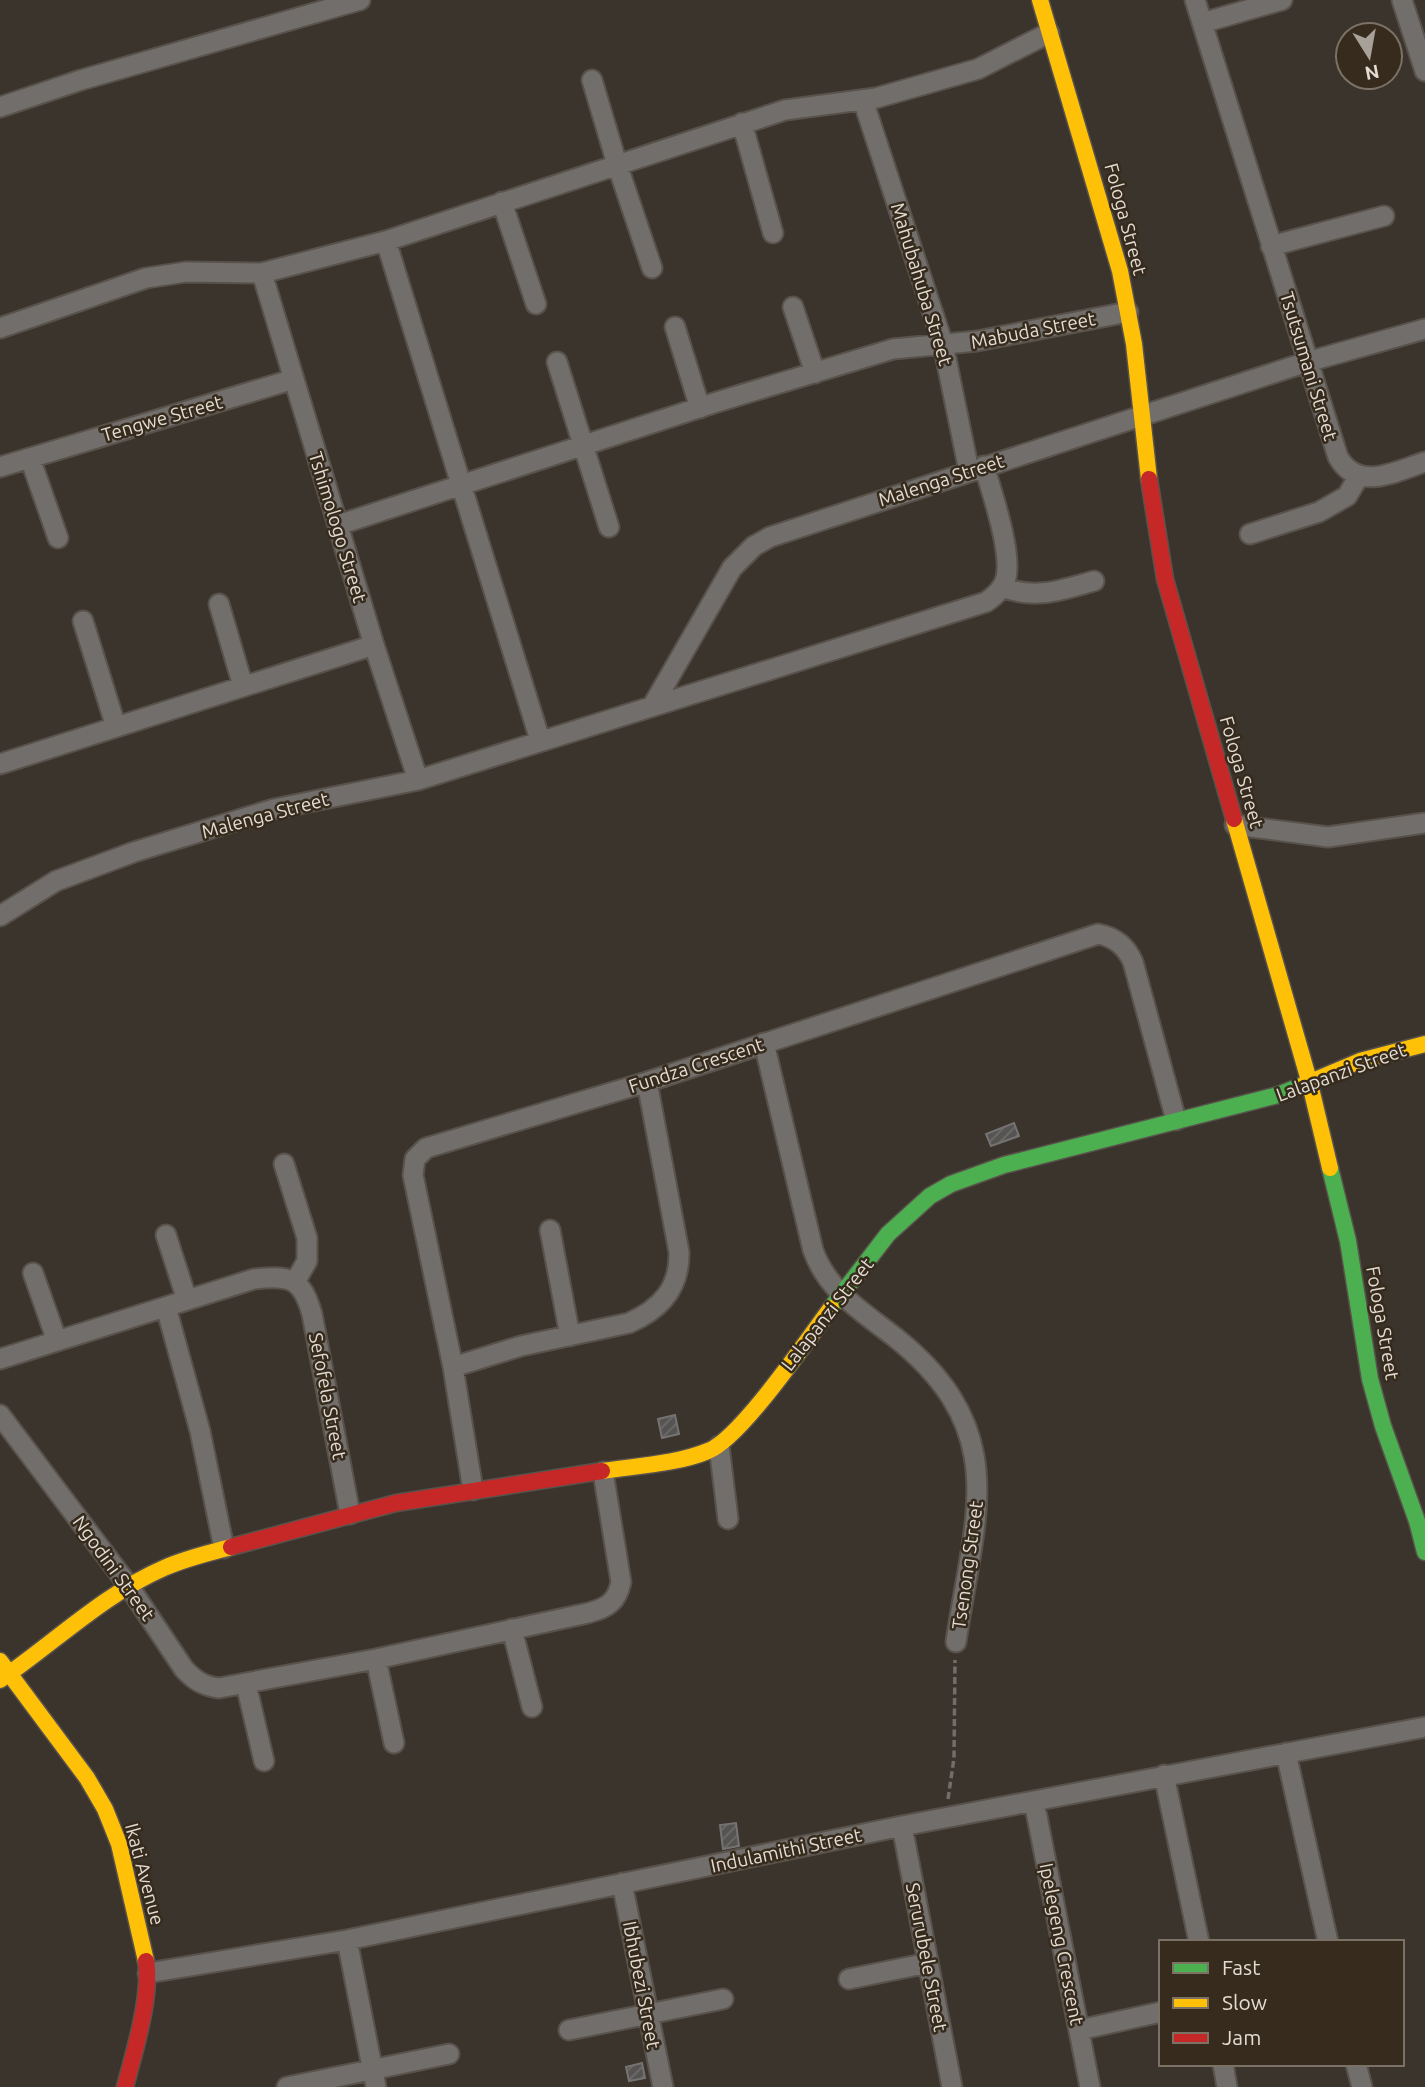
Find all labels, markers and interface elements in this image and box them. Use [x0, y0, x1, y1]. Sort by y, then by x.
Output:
north arrow [1334, 21, 1404, 91]
text: N [1363, 61, 1381, 85]
street label: Fologa Street [1100, 160, 1152, 278]
street label: Mahubahuba Street [887, 200, 957, 368]
street label: Tsutsumani Street [1276, 289, 1342, 444]
street label: Mabuda Street [969, 307, 1098, 353]
street label: Tengwe Street [99, 390, 225, 446]
street label: Tshimologo Street [305, 449, 372, 606]
street label: Malenga Street [875, 449, 1007, 511]
street label: Fologa Street [1216, 714, 1269, 831]
street label: Malenga Street [199, 787, 331, 843]
street label: Fundza Crescent [626, 1033, 767, 1097]
street label: Lalapanzi Street [1273, 1038, 1409, 1106]
street label: Lalapanzi Street [776, 1253, 878, 1375]
street label: Fologa Street [1362, 1264, 1404, 1382]
street label: Sefofela Street [305, 1331, 351, 1462]
street label: Tsenong Street [947, 1499, 987, 1631]
street label: Ngodini Street [69, 1511, 160, 1625]
street label: Ikati Avenue [121, 1821, 169, 1927]
street label: Indulamithi Street [708, 1823, 864, 1877]
street label: Ipelegeng Crescent [1035, 1861, 1089, 2027]
street label: Serurubele Street [902, 1881, 952, 2034]
street label: Ibhubezi Street [619, 1919, 665, 2051]
legend [1159, 1940, 1404, 2066]
text: Fast [1222, 1955, 1260, 1979]
text: Slow [1222, 1990, 1267, 2014]
text: Jam [1222, 2025, 1261, 2049]

